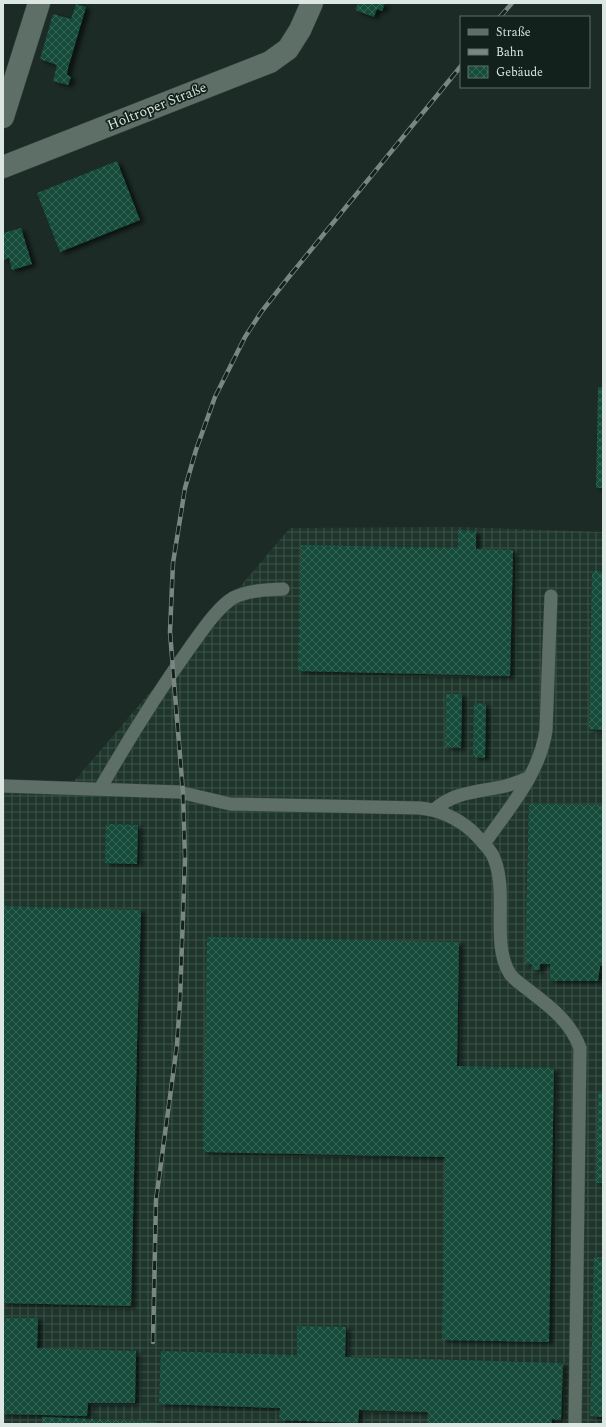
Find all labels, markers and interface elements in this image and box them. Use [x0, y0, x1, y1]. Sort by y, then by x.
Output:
legend [460, 16, 590, 88]
text: Straße [496, 23, 531, 42]
text: Bahn [496, 43, 524, 62]
text: Gebäude [496, 63, 543, 82]
street label: Holtroper Straße [104, 76, 210, 135]

